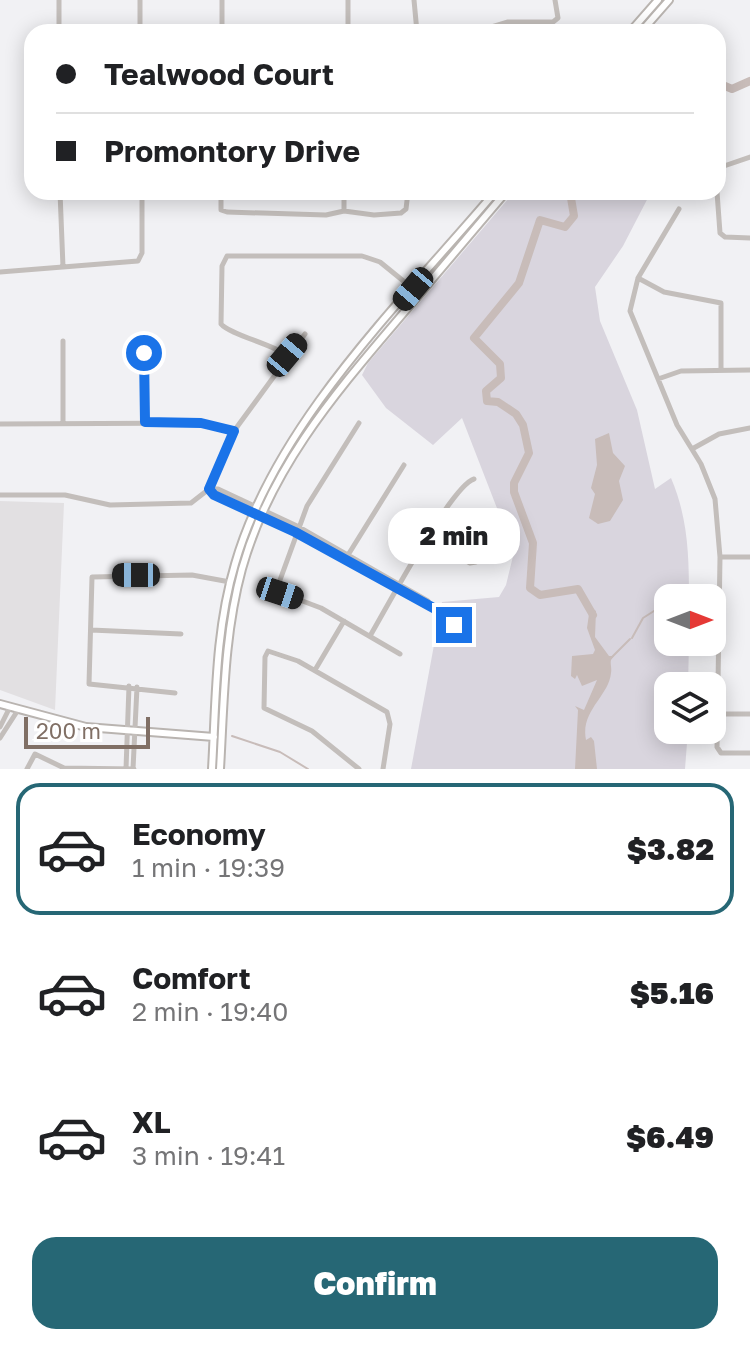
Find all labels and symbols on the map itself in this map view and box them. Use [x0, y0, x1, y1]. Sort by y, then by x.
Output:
car [388, 263, 438, 315]
car [262, 329, 312, 381]
route start [126, 335, 162, 371]
callout: 2 min [388, 509, 520, 565]
car [112, 563, 160, 587]
car [253, 574, 307, 612]
north arrow [654, 584, 726, 656]
route end [436, 607, 472, 643]
scale bar [24, 713, 150, 749]

